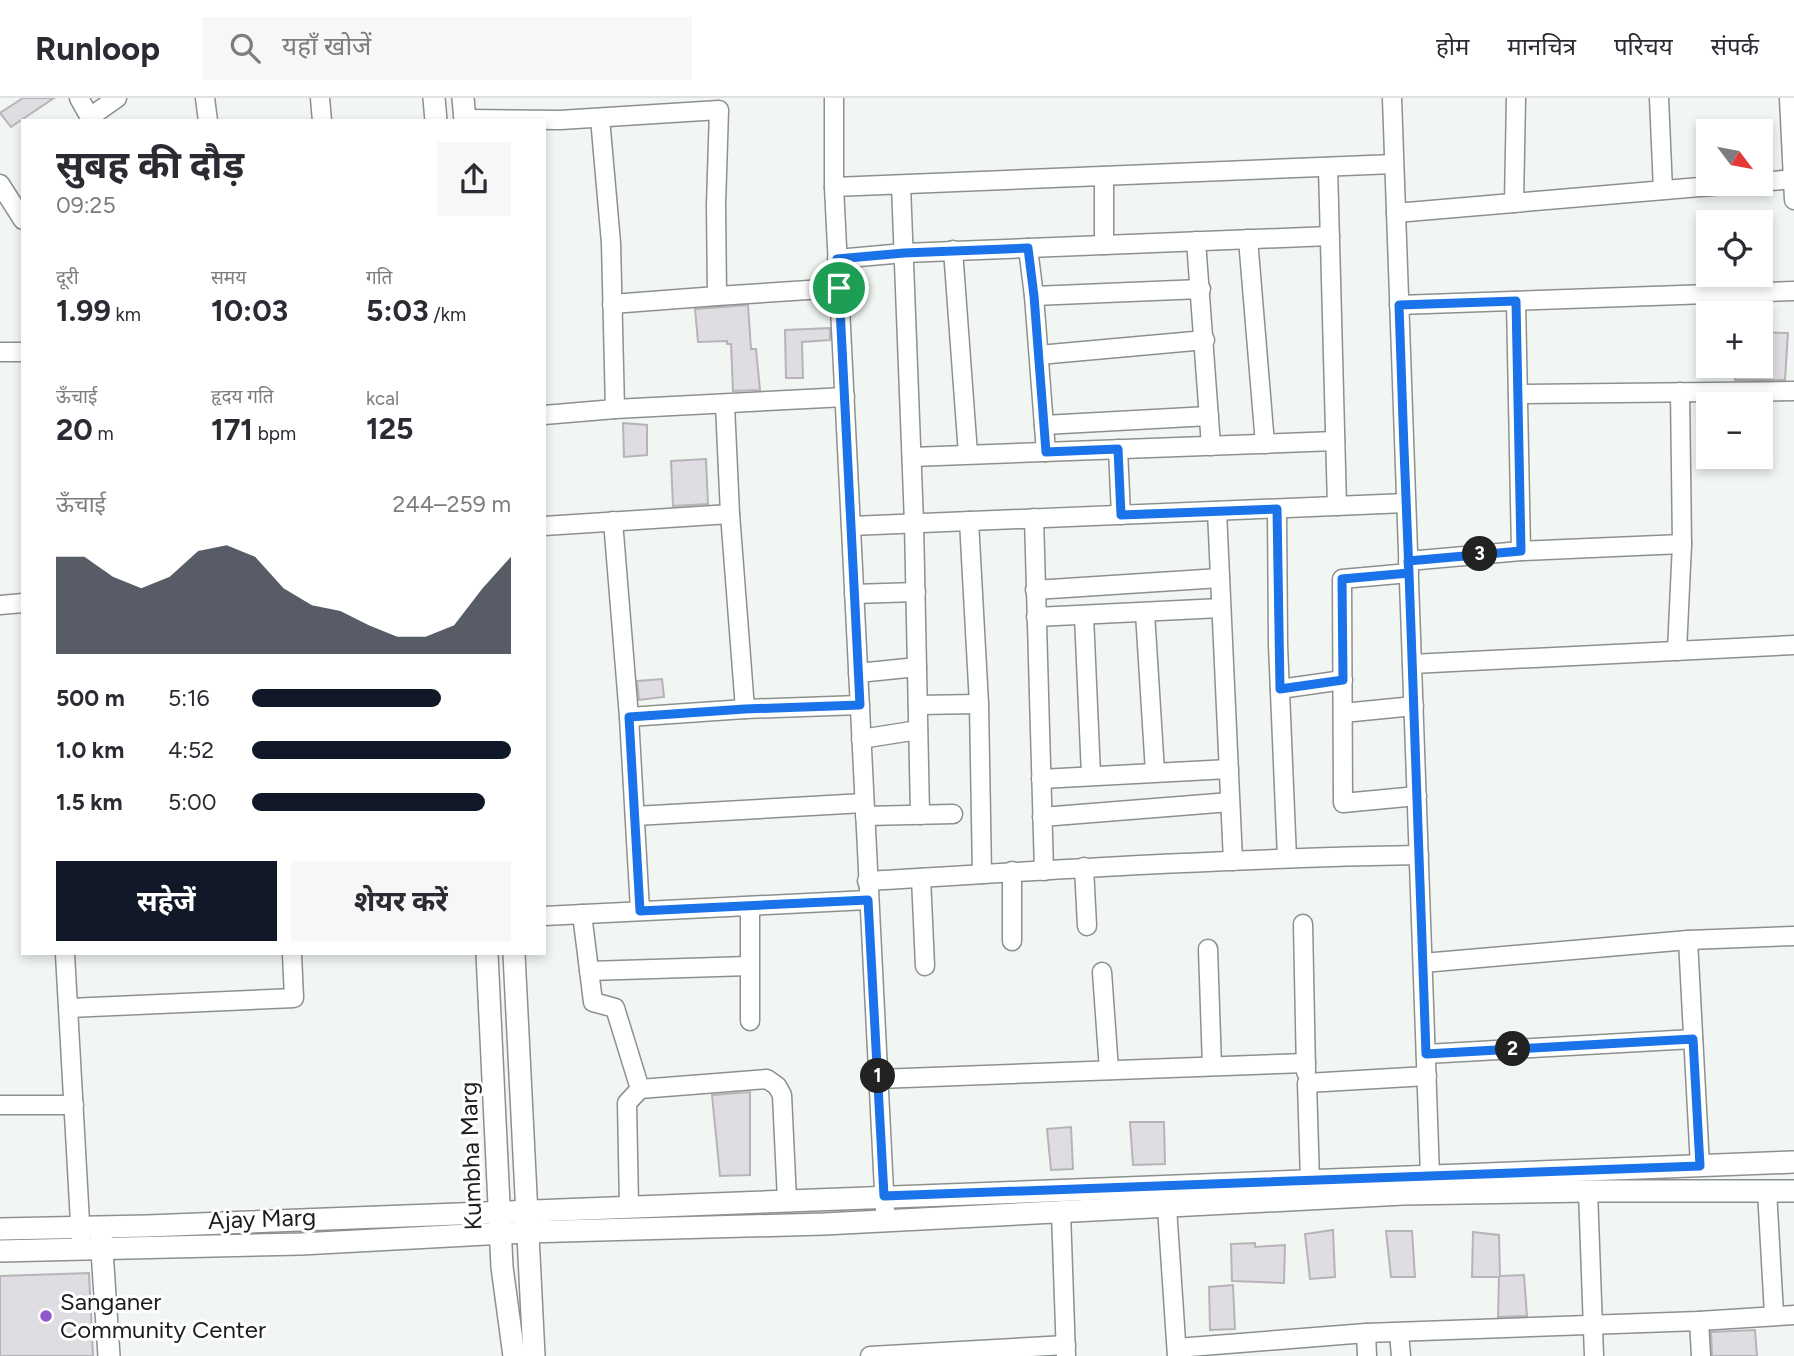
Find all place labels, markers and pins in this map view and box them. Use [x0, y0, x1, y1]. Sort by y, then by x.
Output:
pin [809, 258, 869, 318]
pin: 3 [1462, 536, 1498, 572]
pin: 2 [1496, 1032, 1530, 1066]
pin: 1 [860, 1058, 896, 1094]
place label: Sanganer Community Center [60, 1287, 266, 1344]
marker: Sanganer Community Center [38, 1308, 54, 1324]

